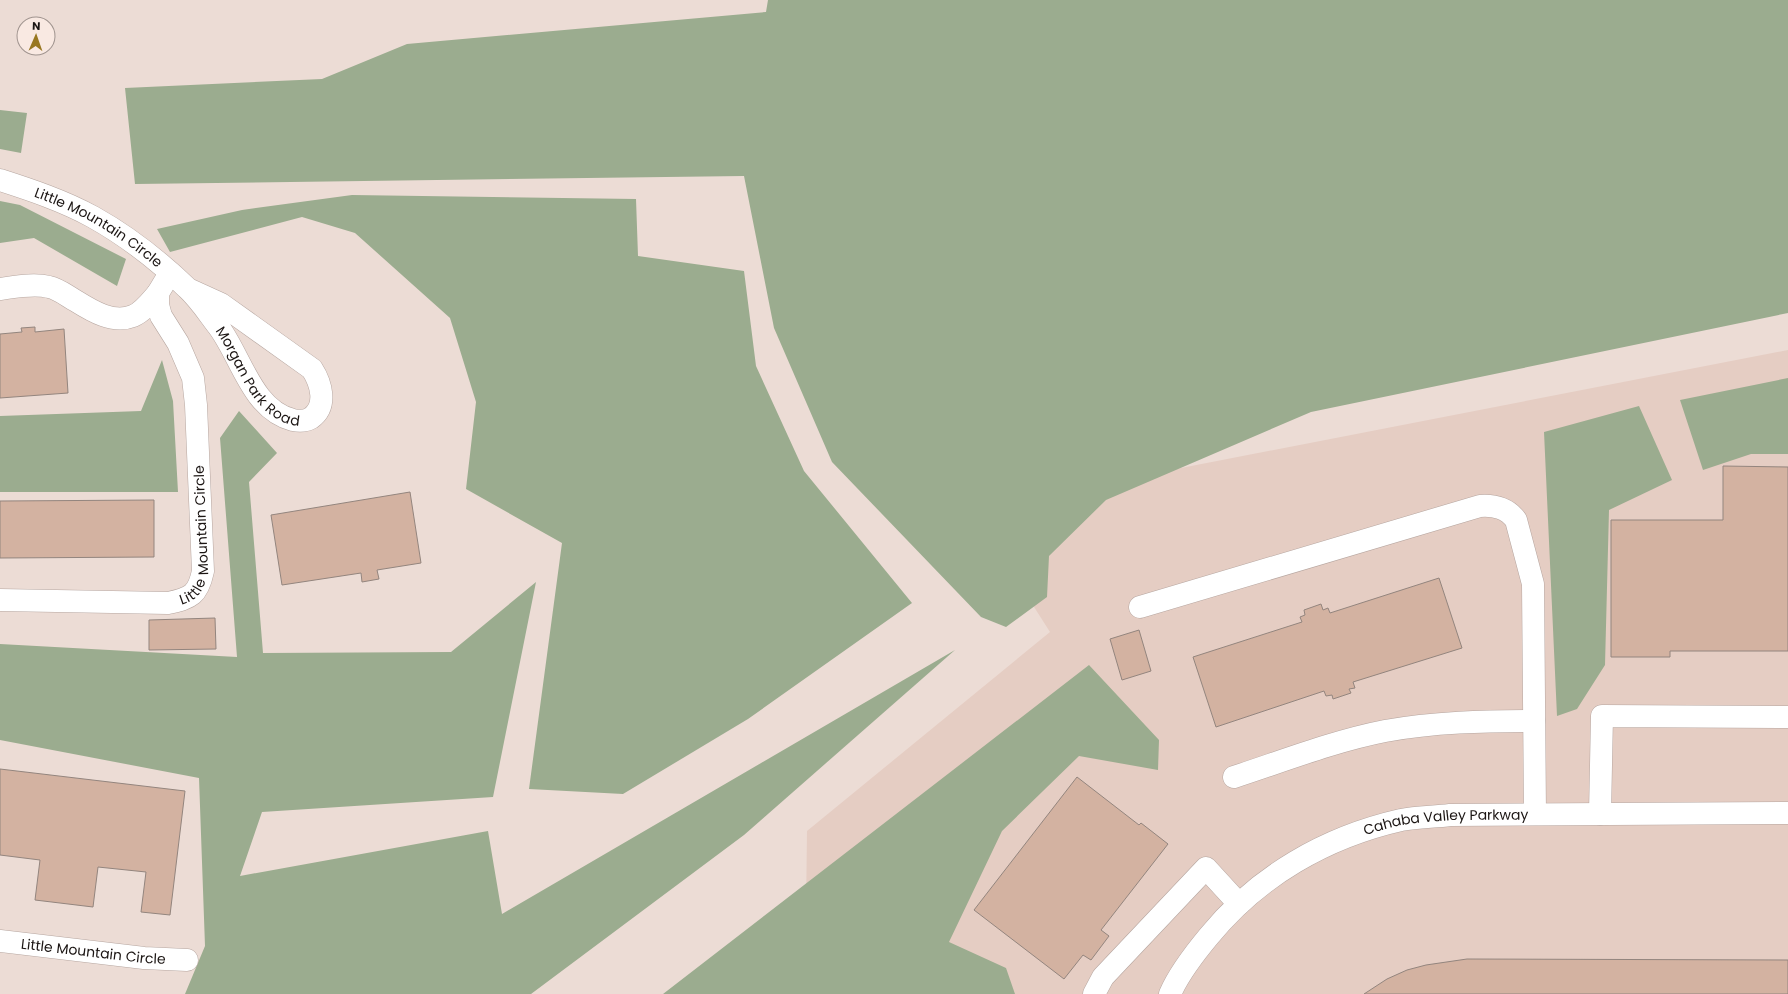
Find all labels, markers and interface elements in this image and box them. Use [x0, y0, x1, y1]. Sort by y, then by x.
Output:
north arrow [16, 16, 56, 56]
text: N [32, 18, 41, 34]
street label: Little Mountain Circle [32, 182, 167, 272]
street label: Morgan Park Road [211, 322, 301, 431]
street label: Little Mountain Circle [177, 465, 213, 610]
street label: Cahaba Valley Parkway [1361, 805, 1529, 840]
street label: Little Mountain Circle [20, 934, 166, 969]

